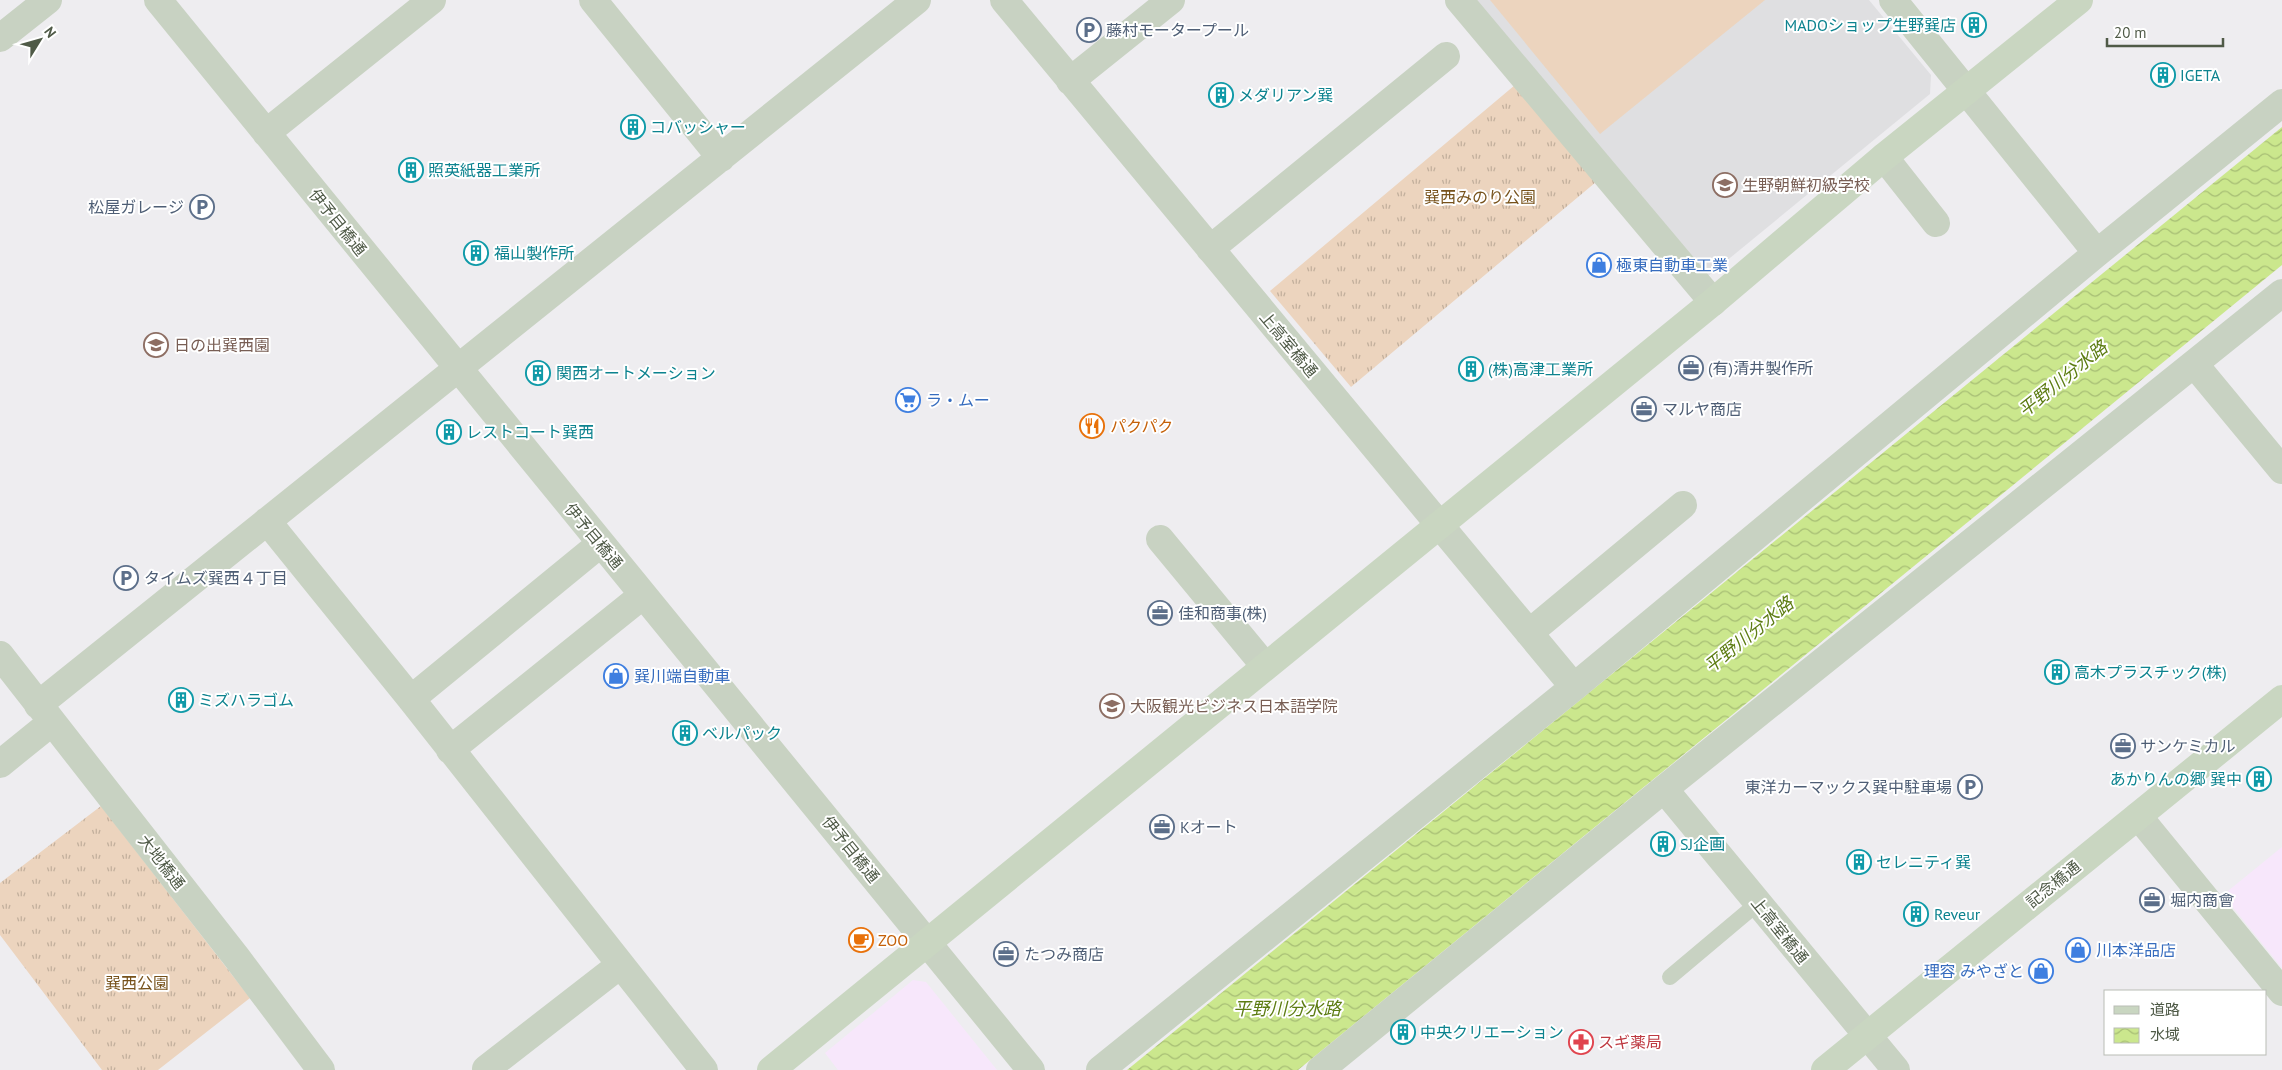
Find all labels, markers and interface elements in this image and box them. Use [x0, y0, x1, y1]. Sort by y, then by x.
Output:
building icon: MADOショップ生野巽店 [1961, 12, 1987, 38]
north arrow [15, 15, 65, 65]
place label: MADOショップ生野巽店 [1785, 15, 1956, 35]
scale bar [2107, 15, 2223, 47]
parking icon: 藤村モータープール [1076, 17, 1102, 43]
place label: 藤村モータープール [1106, 20, 1249, 40]
text: N [40, 23, 60, 41]
text: 20 m [2114, 23, 2147, 42]
building icon: IGETA [2150, 62, 2176, 88]
place label: IGETA [2180, 65, 2221, 85]
building icon: メダリアン巽 [1208, 82, 1234, 108]
place label: メダリアン巽 [1238, 85, 1333, 105]
building icon: コバッシャー [620, 114, 646, 140]
place label: コバッシャー [650, 117, 746, 137]
building icon: 照英紙器工業所 [398, 157, 424, 183]
place label: 照英紙器工業所 [428, 160, 540, 180]
school or university icon: 生野朝鮮初級学校 [1712, 172, 1738, 198]
place label: 生野朝鮮初級学校 [1742, 175, 1870, 195]
street label: 伊予目橋通 [305, 185, 371, 259]
park label: 巽西みのり公園 [1424, 187, 1536, 207]
parking icon: 松屋ガレージ [189, 194, 215, 220]
place label: 松屋ガレージ [88, 197, 184, 217]
building icon: 福山製作所 [463, 240, 489, 266]
place label: 福山製作所 [494, 243, 574, 263]
shop icon: 極東自動車工業 [1586, 252, 1612, 278]
place label: 極東自動車工業 [1616, 255, 1728, 275]
street label: 上高室橋通 [1256, 307, 1322, 381]
school or university icon: 日の出巽西園 [143, 332, 169, 358]
water label: 平野川分水路 [2013, 334, 2113, 422]
place label: 日の出巽西園 [174, 335, 270, 355]
office icon: (有)清井製作所 [1678, 355, 1704, 381]
building icon: (株)高津工業所 [1458, 356, 1484, 382]
place label: (有)清井製作所 [1708, 358, 1813, 378]
place label: (株)高津工業所 [1488, 359, 1593, 379]
building icon: 関西オートメーション [525, 360, 551, 386]
place label: 関西オートメーション [556, 363, 716, 383]
supermarket icon: ラ・ムー [895, 387, 921, 413]
place label: ラ・ムー [926, 390, 990, 410]
office icon: マルヤ商店 [1631, 396, 1657, 422]
place label: マルヤ商店 [1662, 399, 1742, 419]
restaurant icon: パクパク [1079, 413, 1105, 439]
place label: パクパク [1110, 416, 1173, 436]
building icon: レストコート巽西 [436, 419, 462, 445]
place label: レストコート巽西 [466, 422, 594, 442]
street label: 伊予目橋通 [561, 499, 627, 573]
parking icon: タイムズ巽西４丁目 [113, 565, 139, 591]
place label: タイムズ巽西４丁目 [144, 568, 288, 588]
water label: 平野川分水路 [1699, 590, 1799, 678]
office icon: 佳和商事(株) [1147, 600, 1173, 626]
place label: 佳和商事(株) [1178, 603, 1267, 623]
building icon: 高木プラスチック(株) [2044, 659, 2070, 685]
place label: 高木プラスチック(株) [2074, 662, 2227, 682]
shop icon: 巽川端自動車 [603, 663, 629, 689]
place label: 巽川端自動車 [634, 666, 730, 686]
building icon: ミズハラゴム [168, 687, 194, 713]
place label: ミズハラゴム [198, 690, 294, 710]
school or university icon: 大阪観光ビジネス日本語学院 [1099, 693, 1125, 719]
place label: 大阪観光ビジネス日本語学院 [1130, 696, 1338, 716]
building icon: ベルパック [672, 720, 698, 746]
place label: ベルパック [702, 723, 782, 743]
office icon: サンケミカル [2110, 733, 2136, 759]
place label: サンケミカル [2140, 736, 2236, 756]
building icon: あかりんの郷 巽中 [2246, 766, 2272, 792]
place label: あかりんの郷 巽中 [2110, 769, 2242, 789]
parking icon: 東洋カーマックス巽中駐車場 [1957, 774, 1983, 800]
place label: 東洋カーマックス巽中駐車場 [1744, 777, 1952, 797]
street label: 伊予目橋通 [818, 812, 884, 886]
office icon: Kオート [1149, 814, 1175, 840]
place label: Kオート [1180, 817, 1238, 837]
street label: 大地橋通 [134, 831, 190, 893]
building icon: SJ企画 [1650, 831, 1676, 857]
place label: SJ企画 [1680, 834, 1725, 854]
building icon: セレニティ巽 [1846, 849, 1872, 875]
place label: セレニティ巽 [1876, 852, 1971, 872]
street label: 記念橋通 [2022, 856, 2084, 912]
office icon: 堀内商會 [2139, 887, 2165, 913]
place label: 堀内商會 [2170, 890, 2234, 910]
street label: 上高室橋通 [1747, 893, 1813, 967]
building icon: Reveur [1903, 901, 1929, 927]
place label: Reveur [1934, 904, 1981, 924]
cafe icon: ZOO [848, 927, 874, 953]
place label: ZOO [878, 930, 908, 950]
shop icon: 川本洋品店 [2065, 937, 2091, 963]
place label: 川本洋品店 [2096, 940, 2176, 960]
office icon: たつみ商店 [993, 941, 1019, 967]
place label: たつみ商店 [1024, 944, 1104, 964]
shop icon: 理容 みやざと [2028, 958, 2054, 984]
place label: 理容 みやざと [1924, 961, 2024, 981]
park label: 巽西公園 [105, 973, 169, 993]
legend [2104, 990, 2267, 1055]
water label: 平野川分水路 [1233, 997, 1343, 1020]
text: 道路 [2150, 1000, 2180, 1019]
building icon: 中央クリエーション [1390, 1019, 1416, 1045]
place label: 中央クリエーション [1420, 1022, 1564, 1042]
text: 水域 [2150, 1025, 2180, 1044]
pharmacy icon: スギ薬局 [1568, 1029, 1594, 1055]
place label: スギ薬局 [1598, 1032, 1662, 1052]

